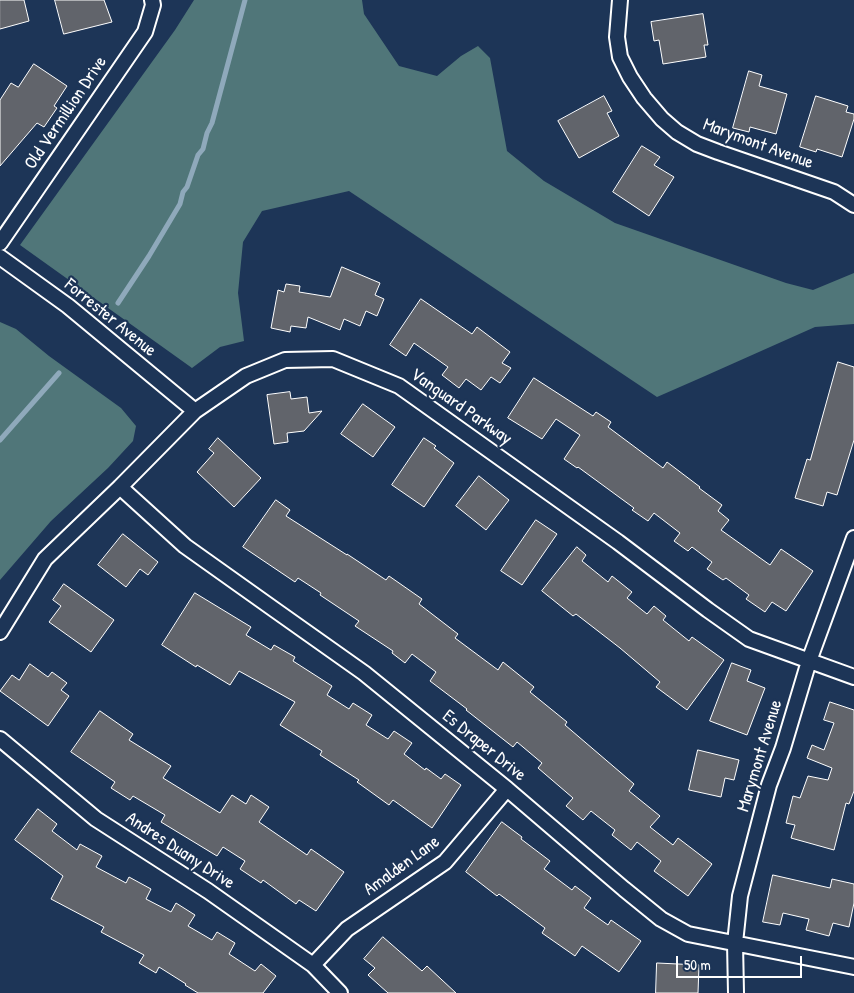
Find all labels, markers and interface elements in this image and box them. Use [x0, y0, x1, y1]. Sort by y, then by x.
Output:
street label: Old Vermillion Drive [20, 52, 112, 174]
street label: Marymont Avenue [700, 114, 816, 174]
street label: Forrester Avenue [60, 274, 160, 362]
street label: Vanguard Parkway [406, 364, 516, 450]
street label: Marymont Avenue [733, 697, 787, 815]
street label: Es Draper Drive [438, 706, 530, 786]
street label: Andres Duany Drive [121, 808, 239, 894]
street label: Amalden Lane [360, 831, 444, 901]
scale bar [679, 946, 805, 978]
text: 50 m [684, 954, 711, 975]

